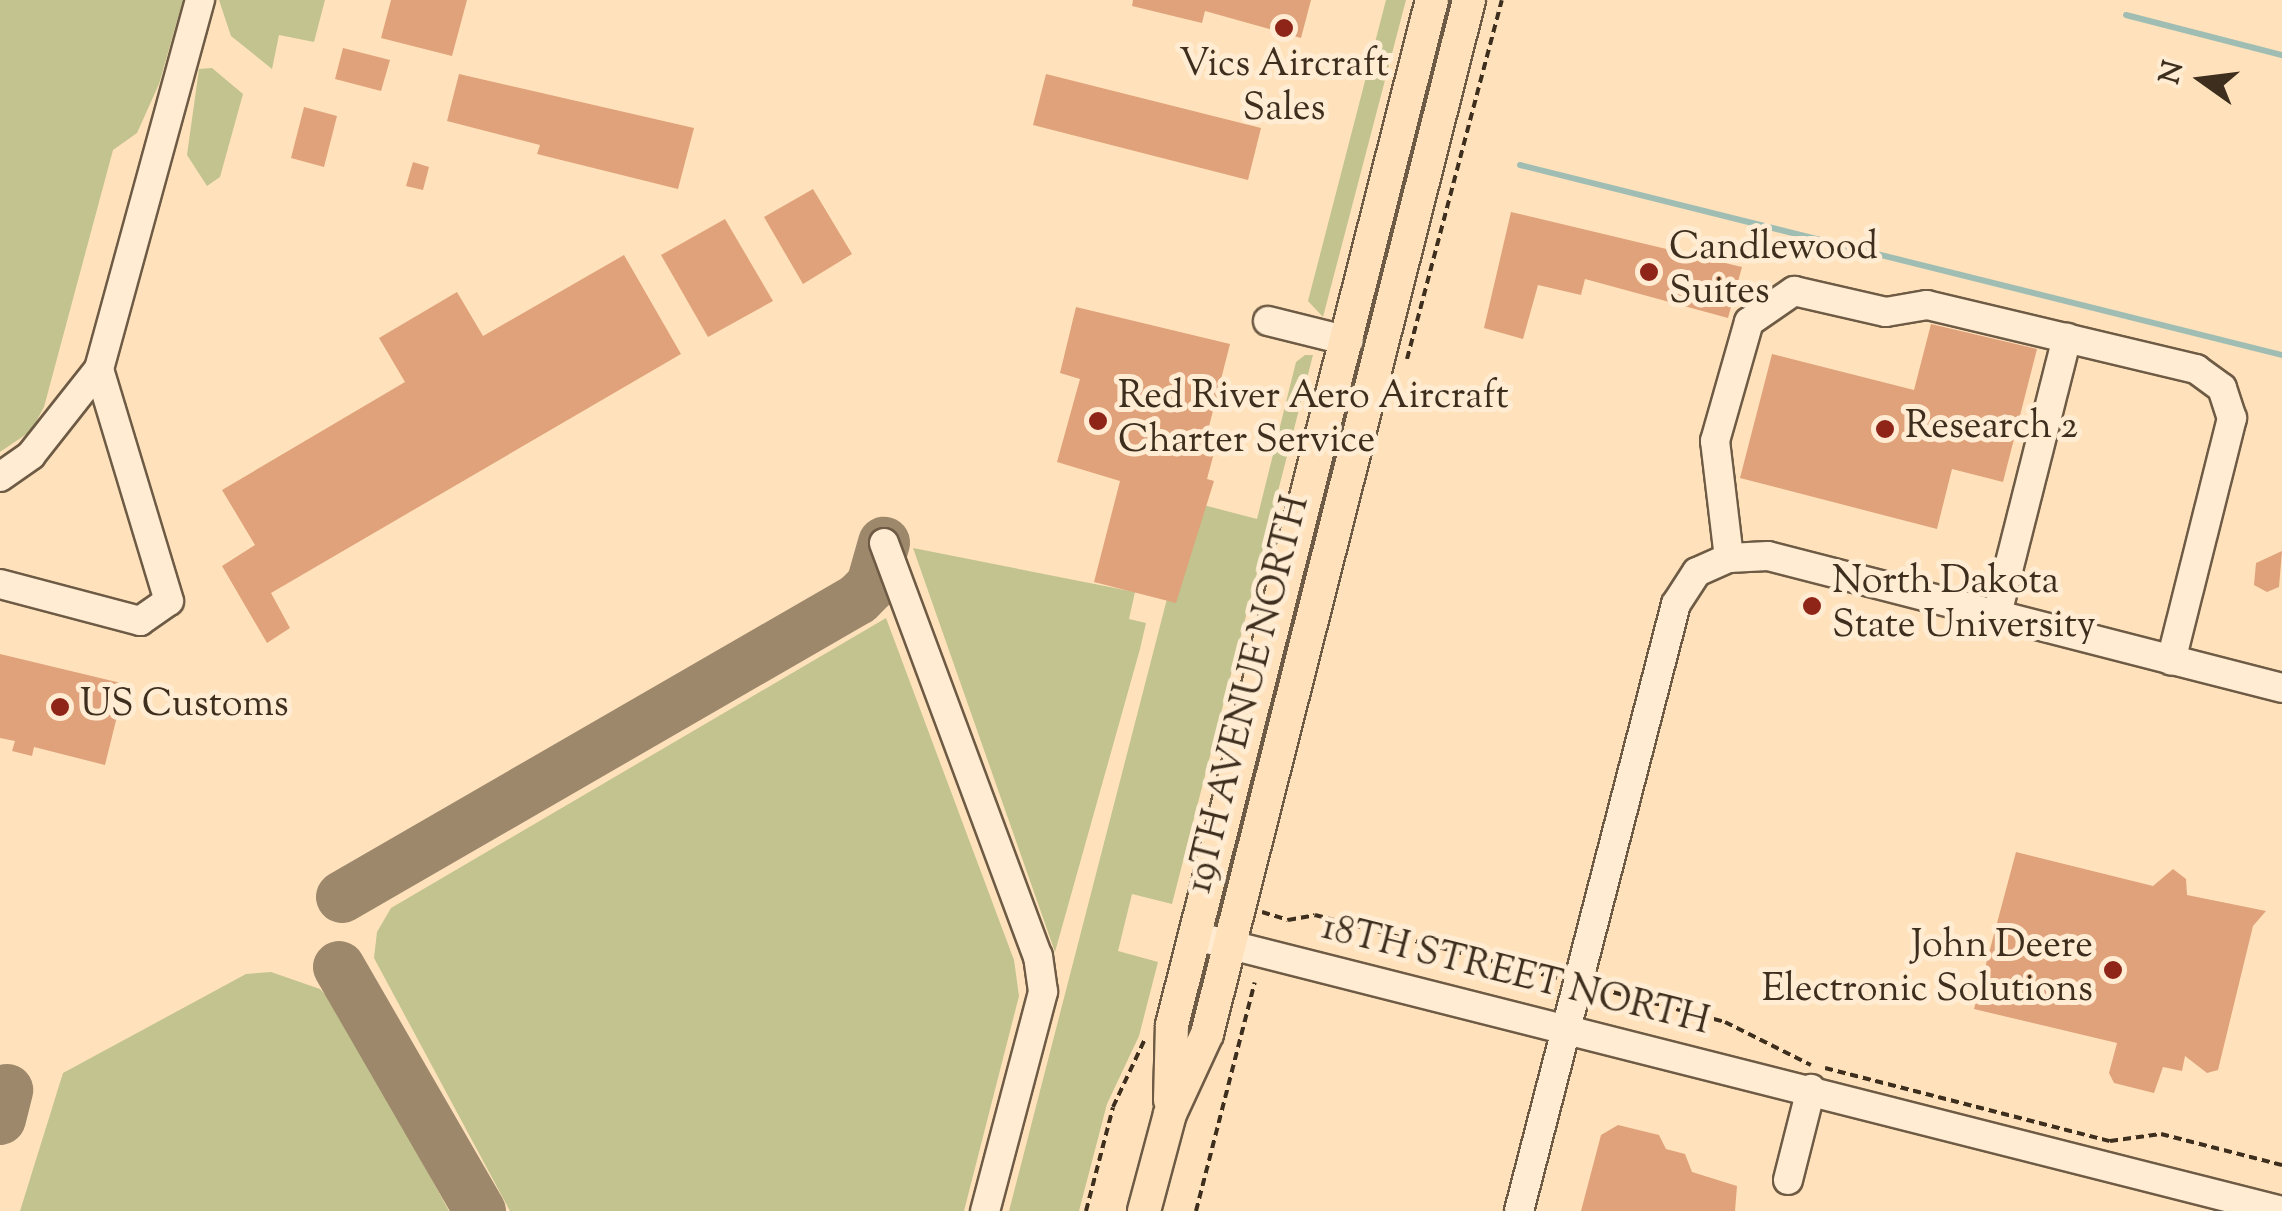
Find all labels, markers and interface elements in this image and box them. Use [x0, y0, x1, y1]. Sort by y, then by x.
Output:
marker: Vics Aircraft Sales [1273, 17, 1295, 39]
north arrow [2152, 30, 2252, 130]
place label: Vics Aircraft Sales [1179, 44, 1389, 133]
text: N [2151, 57, 2195, 88]
place label: Candlewood Suites [1669, 227, 1878, 316]
marker: Candlewood Suites [1638, 261, 1660, 283]
place label: Red River Aero Aircraft Charter Service [1118, 376, 1509, 466]
place label: Research 2 [1905, 406, 2078, 452]
marker: Red River Aero Aircraft Charter Service [1087, 410, 1109, 432]
marker: Research 2 [1874, 418, 1896, 440]
street label: 19TH AVENUE NORTH [1179, 492, 1321, 898]
place label: North Dakota State University [1832, 561, 2096, 650]
marker: North Dakota State University [1801, 595, 1823, 617]
place label: US Customs [80, 684, 289, 730]
marker: US Customs [49, 696, 71, 718]
street label: 18TH STREET NORTH [1317, 907, 1713, 1047]
place label: John Deere Electronic Solutions [1762, 925, 2093, 1014]
marker: John Deere Electronic Solutions [2102, 959, 2124, 981]

